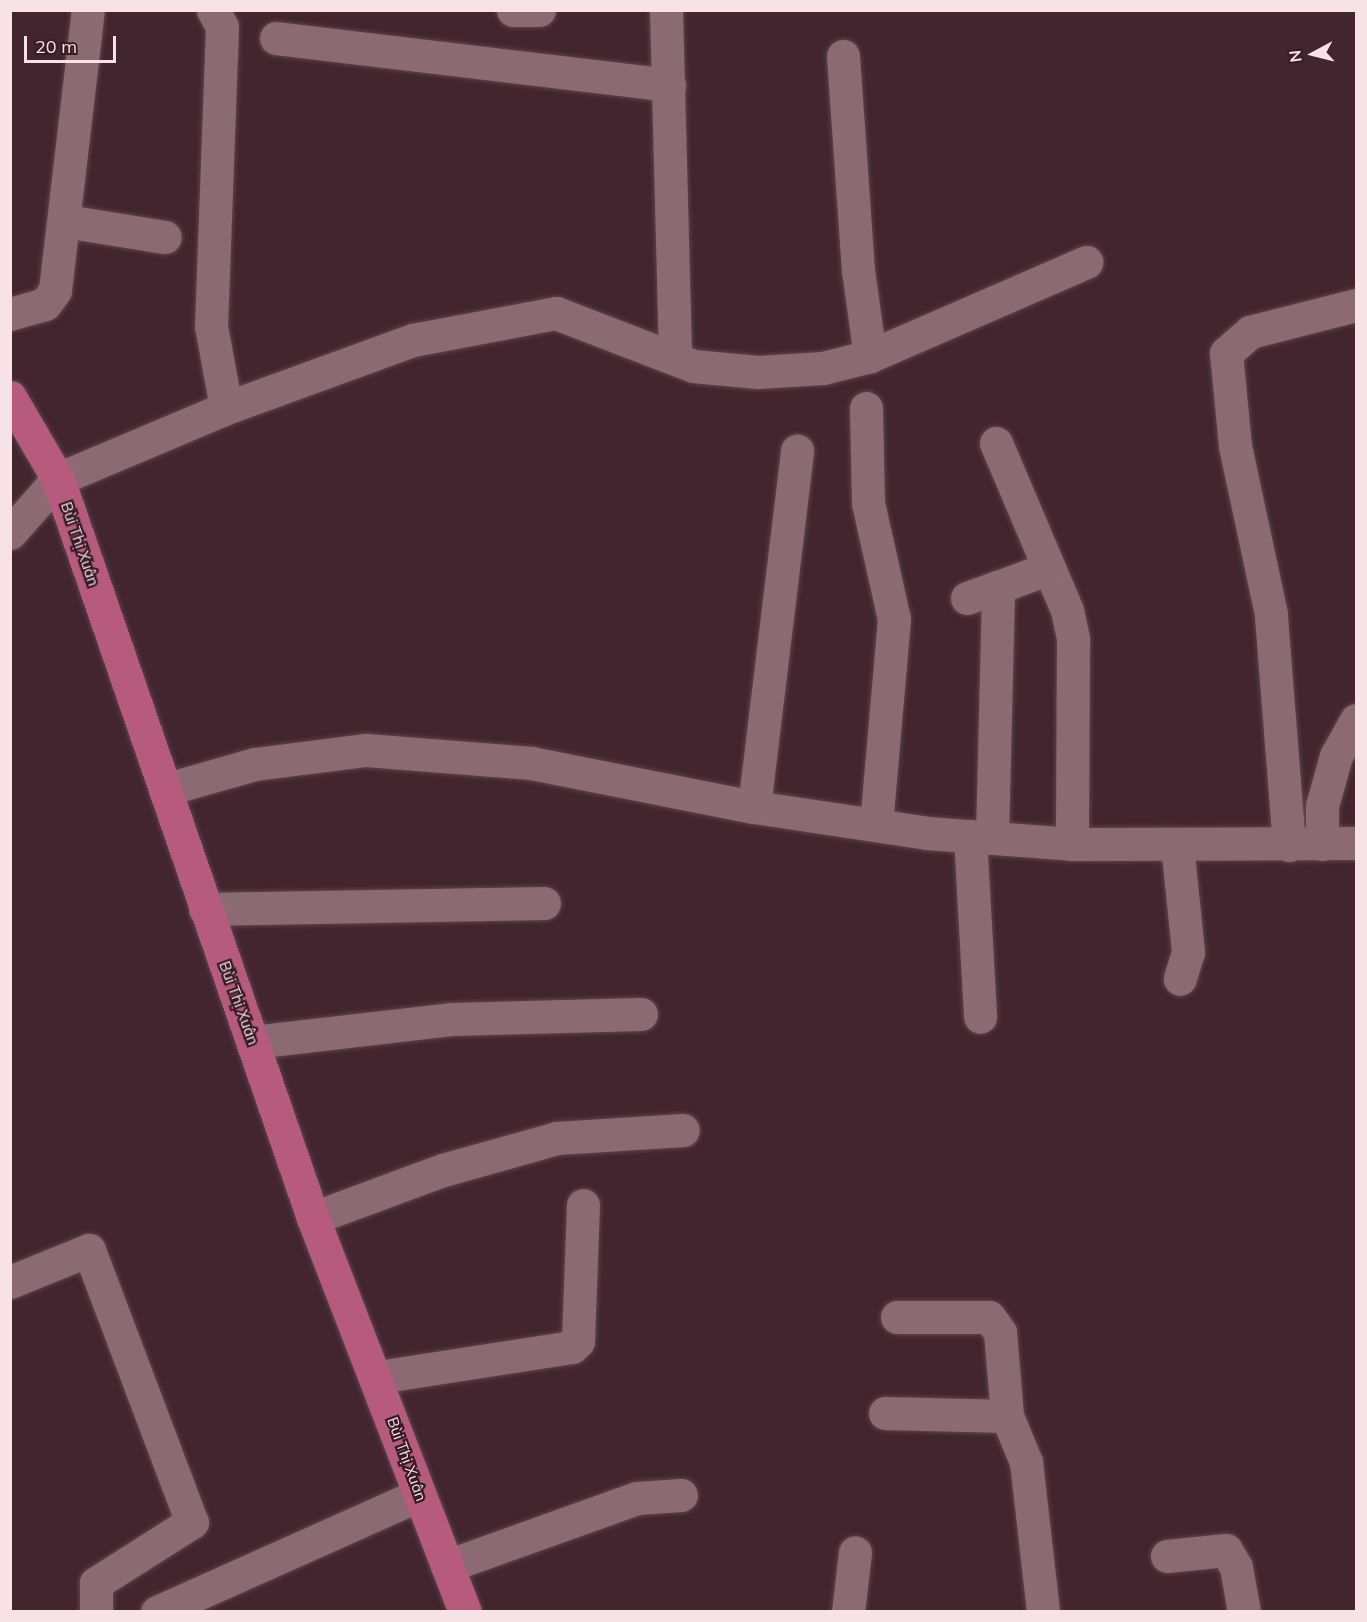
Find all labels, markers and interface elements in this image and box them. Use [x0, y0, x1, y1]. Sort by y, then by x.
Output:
scale bar [27, 24, 118, 62]
north arrow [1283, 24, 1343, 84]
text: 20 m [35, 35, 77, 58]
text: N [1284, 49, 1306, 63]
street label: Bùi Thị Xuân [57, 500, 103, 588]
street label: Bùi Thị Xuân [216, 959, 262, 1047]
street label: Bùi Thị Xuân [384, 1415, 430, 1503]

